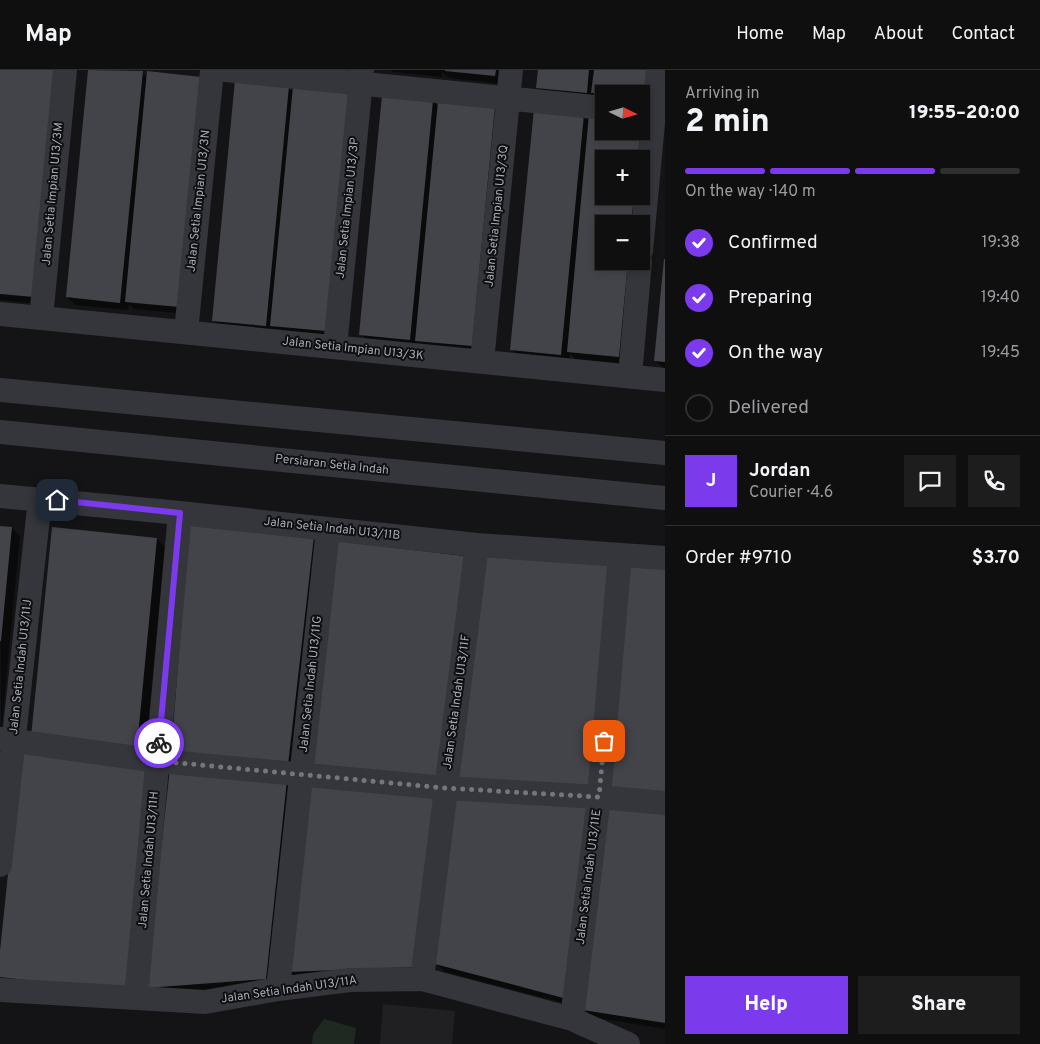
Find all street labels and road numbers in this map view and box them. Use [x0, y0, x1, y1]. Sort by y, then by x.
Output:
street label: Jalan Setia Impian U13/3M [39, 122, 67, 266]
street label: Jalan Setia Impian U13/3N [184, 129, 214, 273]
street label: Jalan Setia Impian U13/3P [333, 136, 363, 279]
street label: Jalan Setia Impian U13/3Q [482, 144, 512, 288]
street label: Jalan Setia Impian U13/3K [282, 334, 425, 364]
street label: Persiaran Setia Indah [274, 451, 390, 479]
street label: Jalan Setia Indah U13/11B [263, 514, 401, 544]
street label: Jalan Setia Indah U13/11J [6, 599, 36, 735]
street label: Jalan Setia Indah U13/11G [296, 615, 326, 753]
street label: Jalan Setia Indah U13/11F [440, 633, 474, 770]
street label: Jalan Setia Indah U13/11H [135, 791, 163, 929]
street label: Jalan Setia Indah U13/11E [573, 808, 605, 946]
street label: Jalan Setia Indah U13/11A [220, 973, 358, 1007]

